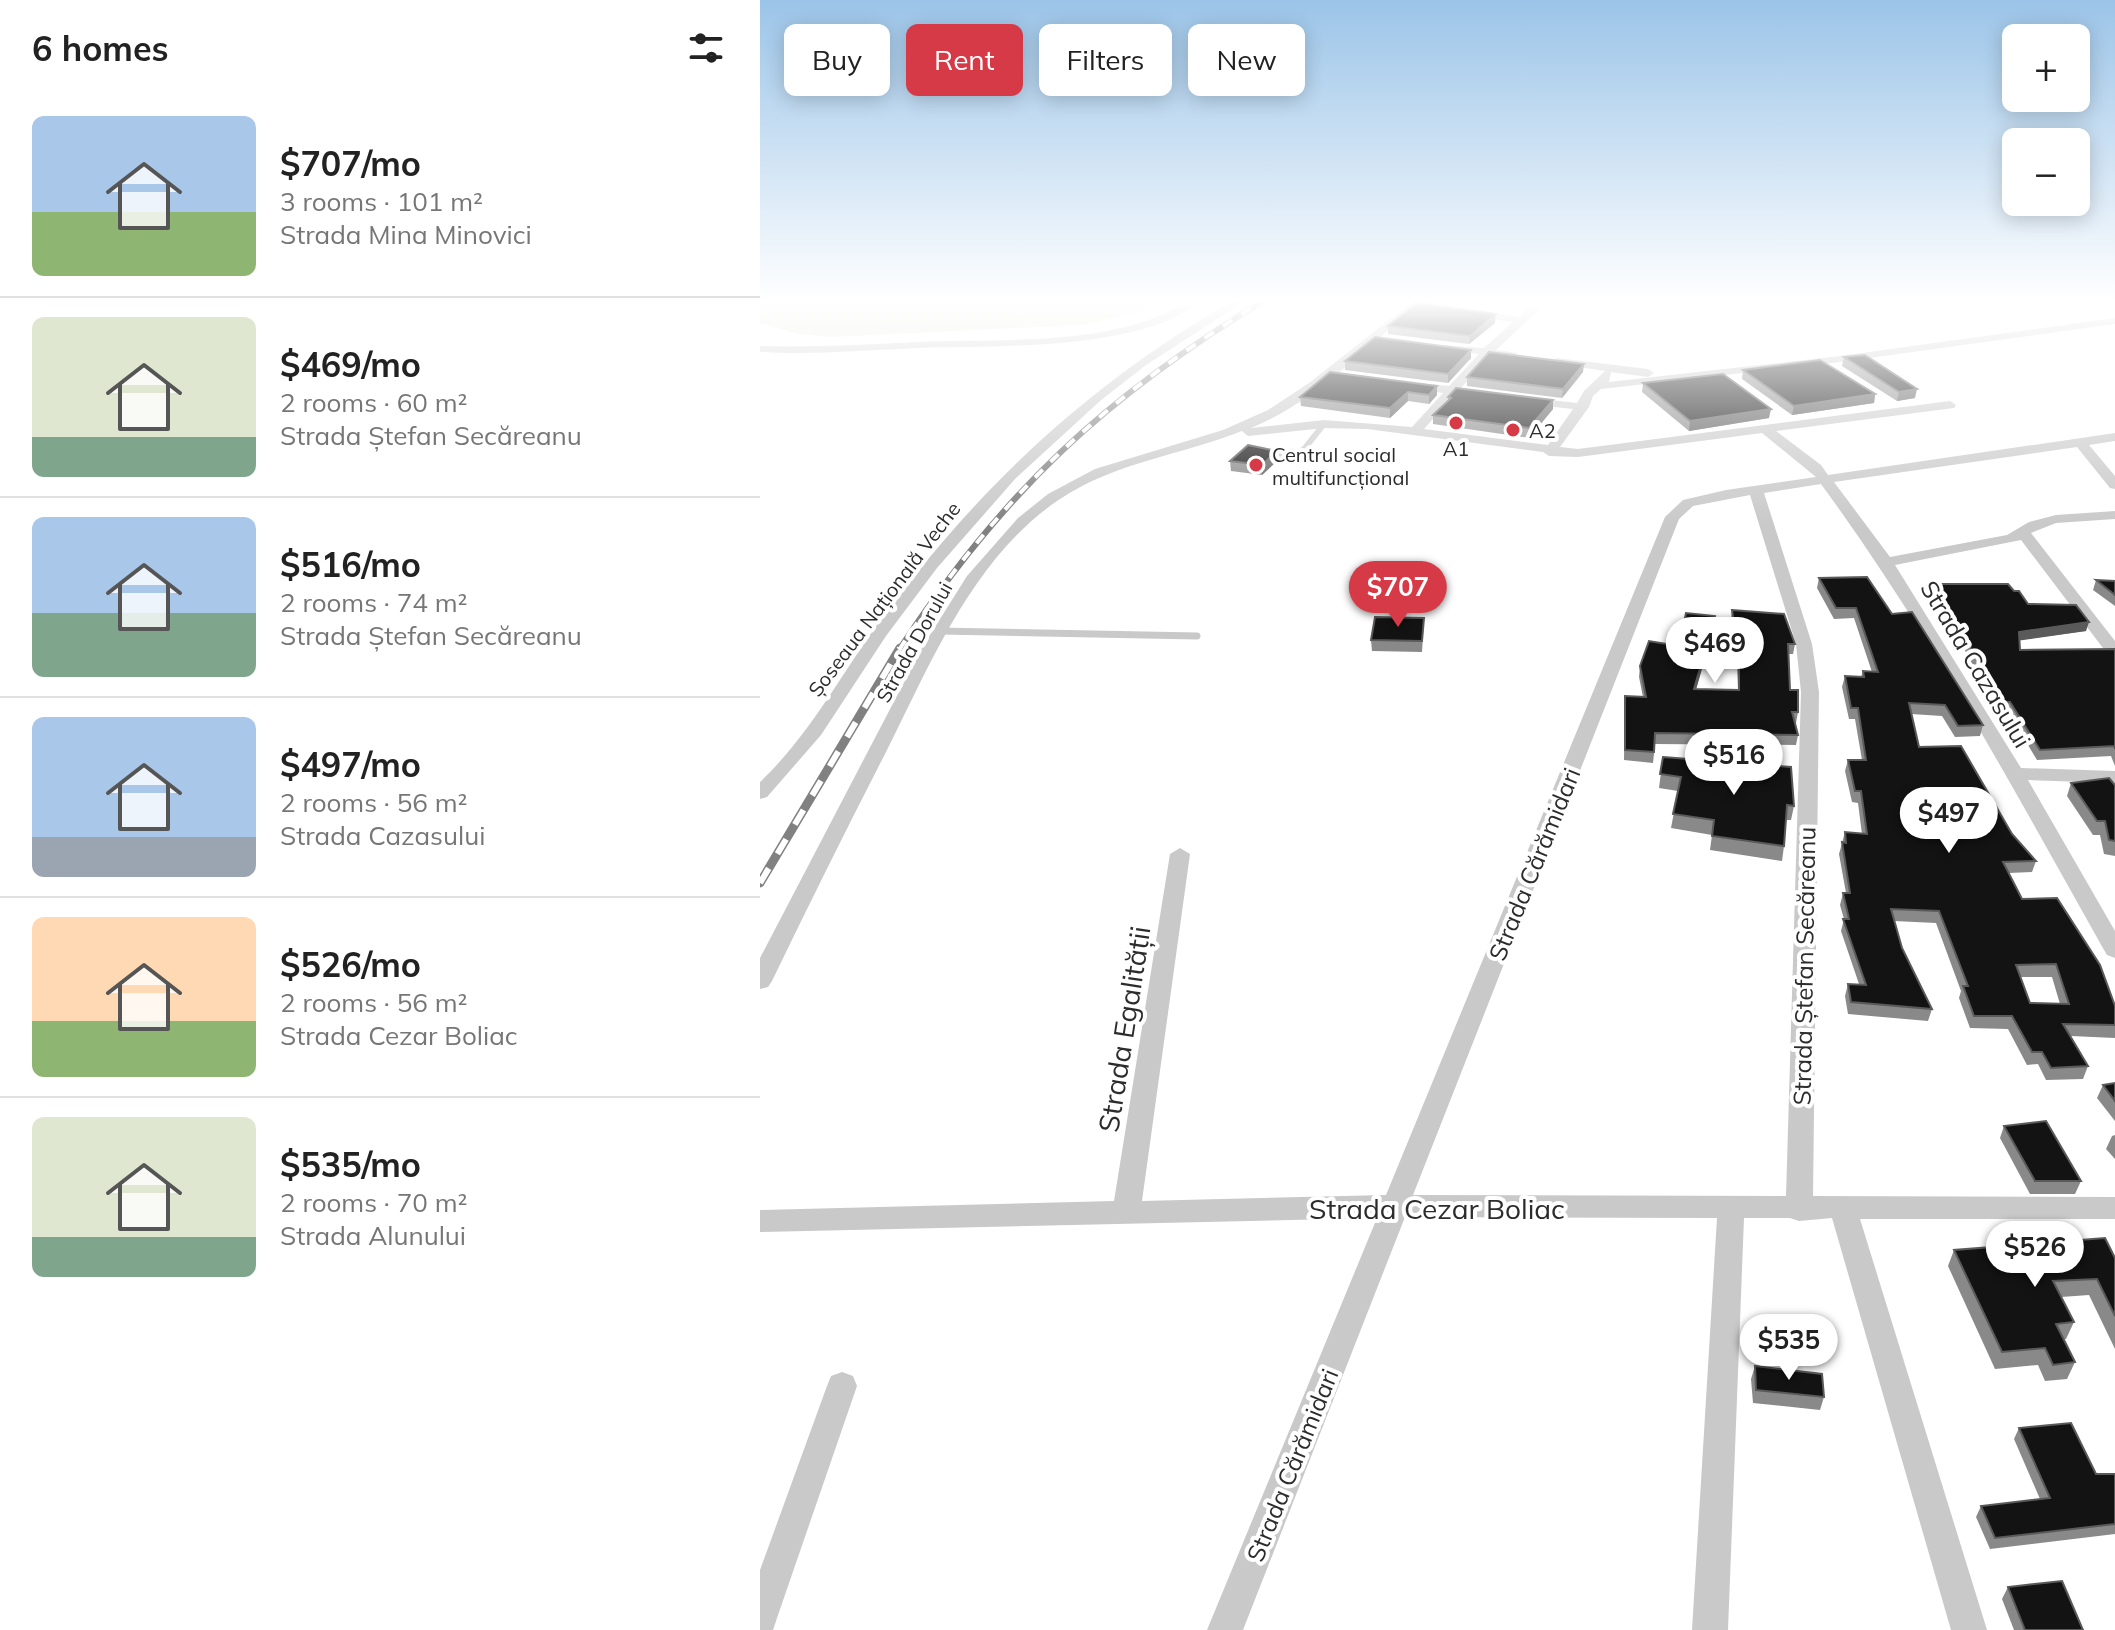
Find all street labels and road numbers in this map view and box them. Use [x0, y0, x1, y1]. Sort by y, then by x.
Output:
street label: Șoseaua Națională Veche [803, 497, 966, 702]
street label: Strada Cazasului [1914, 575, 2038, 753]
street label: Strada Dorului [871, 577, 957, 707]
street label: Strada Cărămidari [1482, 763, 1586, 965]
street label: Strada Ștefan Secăreanu [1787, 826, 1822, 1106]
street label: Strada Egalității [1090, 924, 1159, 1135]
street label: Strada Cezar Boliac [1309, 1191, 1565, 1226]
street label: Strada Cărămidari [1240, 1364, 1344, 1566]

